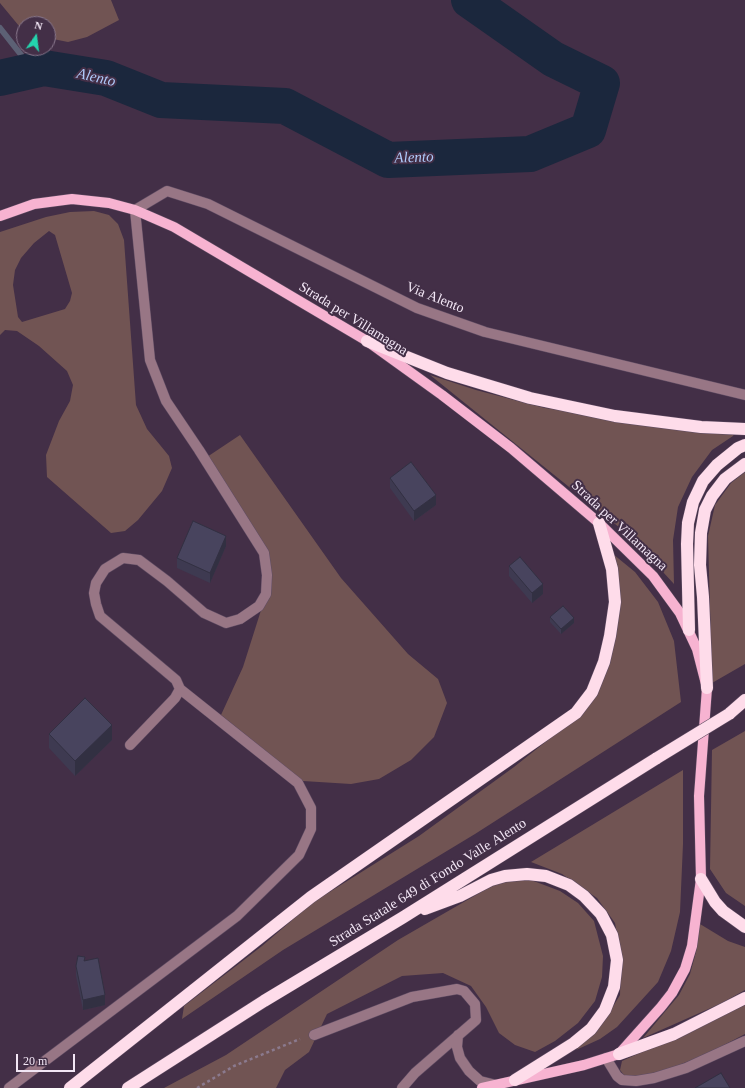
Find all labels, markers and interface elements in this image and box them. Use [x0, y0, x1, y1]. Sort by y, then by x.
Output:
north arrow [16, 16, 56, 56]
text: N [33, 19, 44, 32]
water label: Alento [75, 65, 117, 91]
water label: Alento [394, 148, 434, 168]
street label: Strada per Villamagna [295, 279, 411, 359]
street label: Via Alento [404, 279, 466, 317]
street label: Strada per Villamagna [568, 477, 670, 575]
street label: Strada Statale 649 di Fondo Valle Alento [326, 815, 530, 951]
scale bar [18, 1046, 77, 1072]
text: 20 m [23, 1054, 47, 1068]

